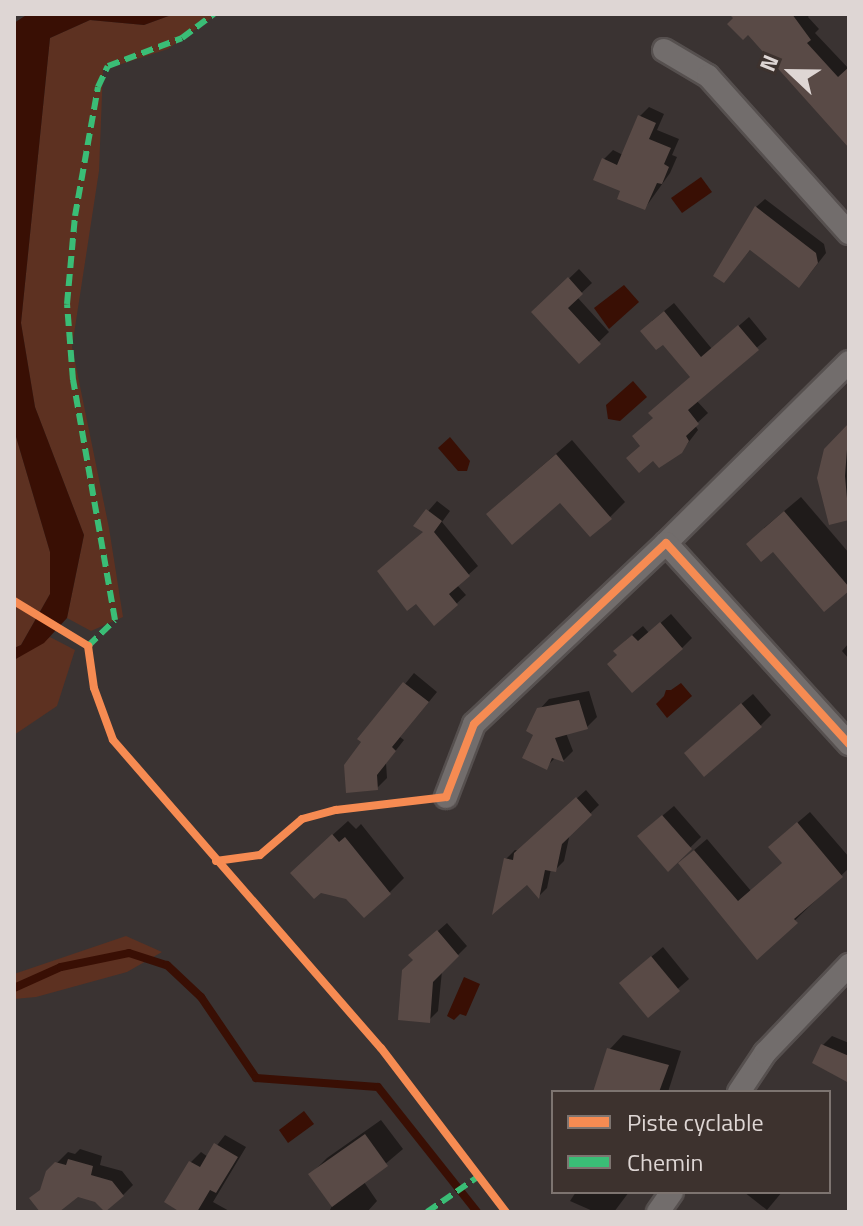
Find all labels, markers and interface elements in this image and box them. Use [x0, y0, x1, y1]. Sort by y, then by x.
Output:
north arrow [751, 32, 831, 112]
text: N [750, 50, 787, 76]
legend [551, 1090, 831, 1194]
text: Piste cyclable [627, 1104, 764, 1140]
text: Chemin [627, 1144, 703, 1180]

